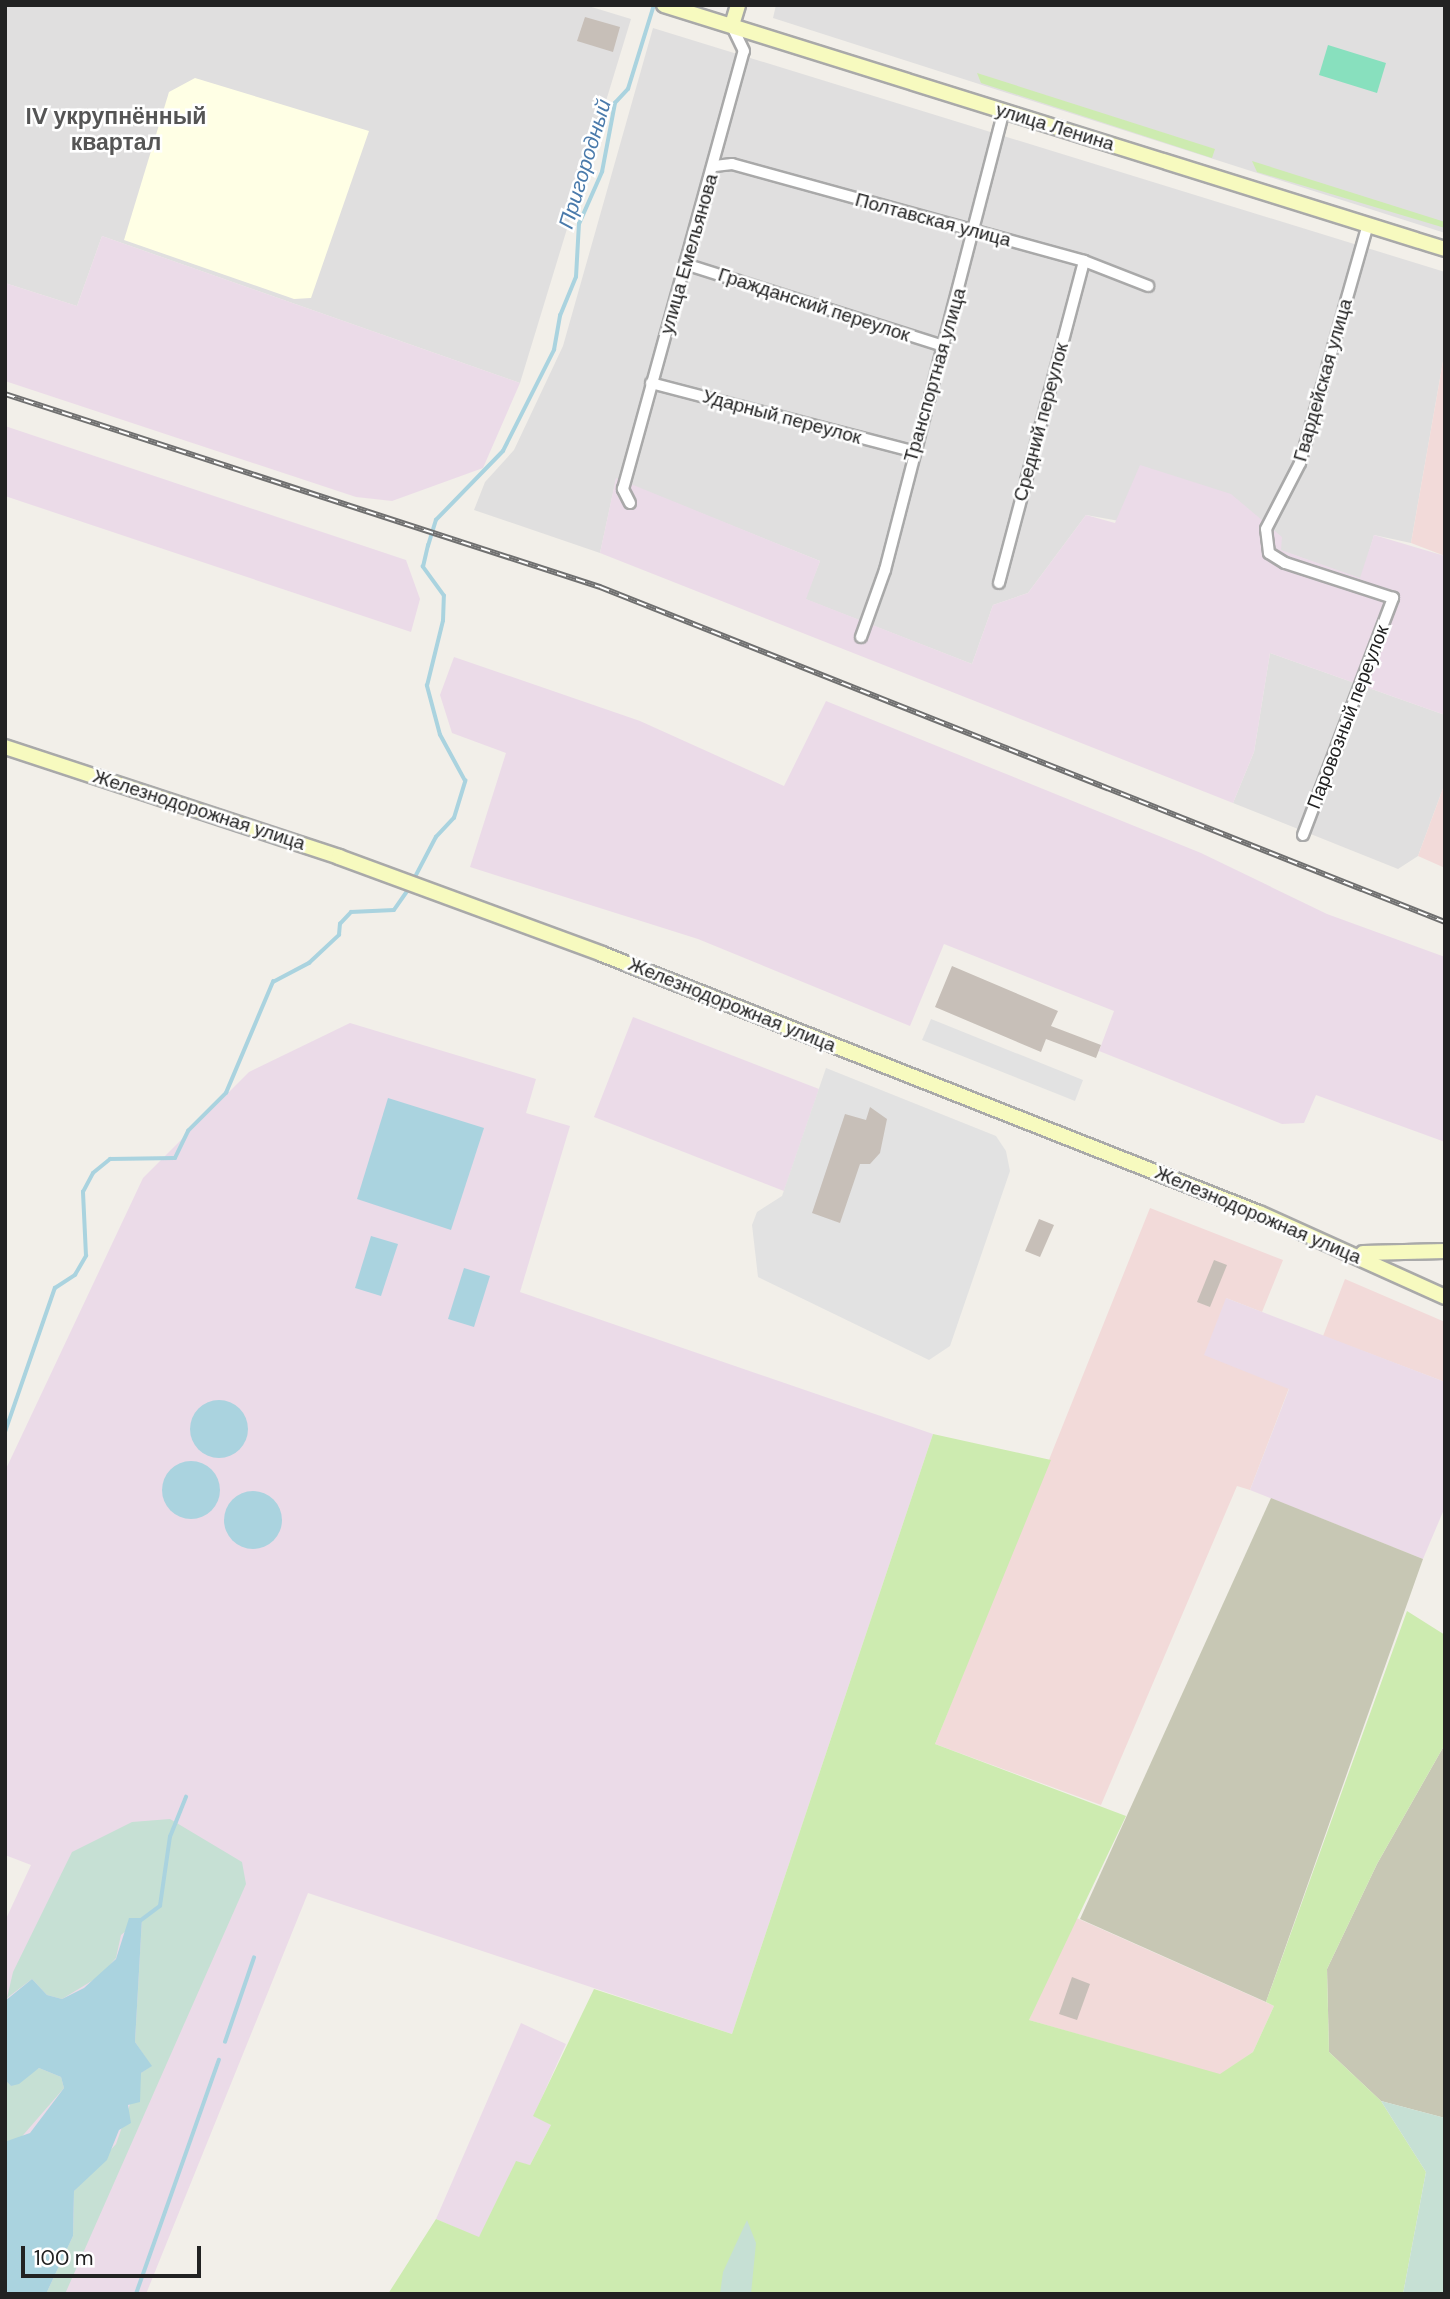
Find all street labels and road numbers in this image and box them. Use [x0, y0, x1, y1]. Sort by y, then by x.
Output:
street label: улица Ленина [993, 98, 1117, 156]
street label: улица Емельянова [655, 171, 723, 337]
street label: Полтавская улица [853, 188, 1013, 252]
street label: Гражданский переулок [715, 263, 913, 347]
street label: Транспортная улица [899, 285, 971, 465]
street label: Гвардейская улица [1289, 296, 1357, 464]
street label: Средний переулок [1009, 340, 1073, 504]
street label: Ударный переулок [700, 385, 864, 449]
street label: Паровозный переулок [1302, 622, 1394, 812]
street label: Железнодорожная улица [90, 765, 308, 855]
street label: Железнодорожная улица [625, 953, 839, 1057]
street label: Железнодорожная улица [1151, 1161, 1365, 1269]

